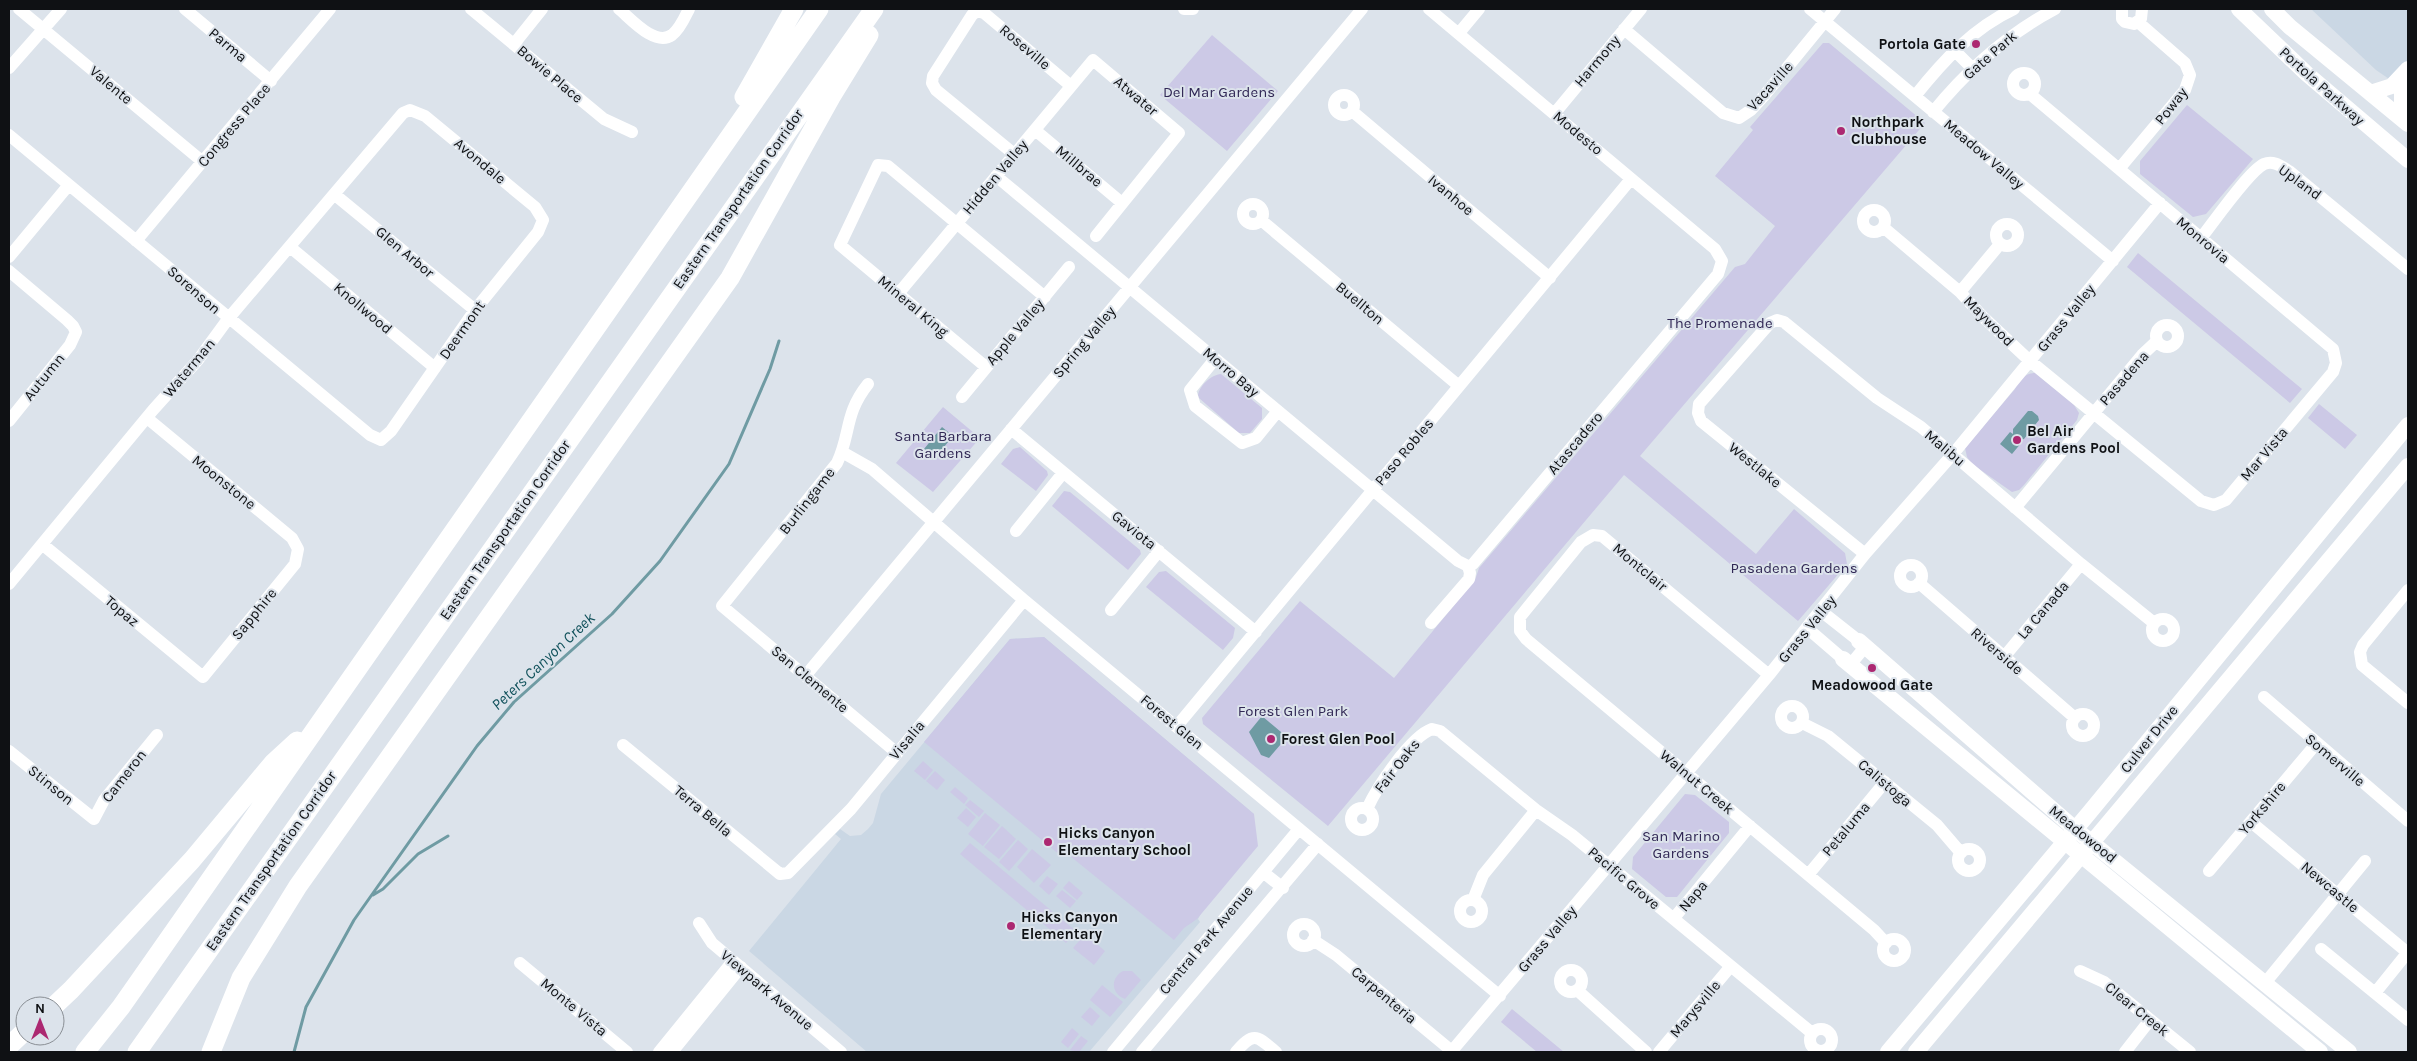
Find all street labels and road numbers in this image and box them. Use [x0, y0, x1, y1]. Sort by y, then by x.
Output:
street label: Roseville [996, 20, 1054, 74]
street label: Parma [205, 24, 251, 66]
street label: Gate Park [1959, 27, 2021, 83]
street label: Harmony [1570, 31, 1624, 91]
street label: Bowie Place [513, 41, 587, 107]
street label: Portola Parkway [2276, 43, 2368, 129]
street label: Vacaville [1743, 58, 1797, 114]
street label: Valente [86, 62, 136, 108]
street label: Atwater [1110, 72, 1162, 120]
street label: Congress Place [194, 80, 274, 170]
street label: Poway [2151, 84, 2191, 128]
street label: Eastern Transportation Corridor [669, 105, 807, 292]
street label: Modesto [1550, 107, 1606, 159]
street label: Meadow Valley [1940, 115, 2028, 193]
street label: Avondale [450, 134, 510, 188]
street label: Hidden Valley [959, 136, 1031, 218]
street label: Millbrae [1052, 141, 1106, 191]
street label: Upland [2275, 160, 2325, 204]
street label: Ivanhoe [1425, 171, 1477, 219]
street label: Monrovia [2173, 213, 2233, 267]
street label: Glen Arbor [372, 222, 438, 282]
street label: Sorenson [164, 262, 224, 318]
street label: Mineral King [874, 271, 952, 341]
street label: Knollwood [330, 278, 396, 338]
street label: Buellton [1332, 278, 1388, 328]
street label: Grass Valley [2033, 280, 2099, 356]
street label: Maywood [1960, 292, 2018, 350]
street label: Apple Valley [982, 295, 1048, 369]
street label: Deermont [435, 297, 489, 363]
street label: Spring Valley [1049, 302, 1119, 382]
street label: Waterman [159, 335, 219, 401]
street label: Morro Bay [1199, 343, 1263, 401]
street label: Pasadena [2095, 347, 2153, 409]
street label: Autumn [20, 350, 68, 404]
street label: Atascadero [1543, 408, 1607, 478]
street label: Paso Robles [1371, 415, 1437, 489]
street label: Mar Vista [2236, 423, 2292, 485]
street label: Malibu [1921, 426, 1969, 470]
street label: Eastern Transportation Corridor [436, 436, 574, 623]
street label: Westlake [1725, 438, 1785, 492]
street label: Moonstone [189, 451, 259, 513]
street label: Burlingame [775, 464, 839, 538]
street label: Gaviota [1108, 507, 1160, 553]
street label: Montclair [1609, 539, 1671, 595]
street label: La Canada [2013, 577, 2073, 643]
street label: Sapphire [228, 584, 280, 644]
street label: Grass Valley [1774, 591, 1840, 667]
street label: Topaz [101, 592, 143, 630]
street label: Riverside [1967, 623, 2027, 679]
street label: San Clemente [768, 642, 852, 716]
street label: Forest Glen [1137, 691, 1207, 753]
street label: Culver Drive [2116, 702, 2182, 776]
street label: Visalia [885, 717, 929, 763]
street label: Somerville [2301, 730, 2369, 790]
street label: Fair Oaks [1370, 735, 1424, 797]
street label: Cameron [98, 746, 150, 806]
street label: Walnut Creek [1656, 746, 1738, 818]
street label: Calistoga [1854, 755, 1916, 811]
street label: Stinson [25, 761, 77, 809]
street label: Eastern Transportation Corridor [202, 767, 340, 954]
street label: Yorkshire [2235, 778, 2289, 838]
street label: Terra Bella [670, 781, 736, 841]
street label: Petaluma [1818, 798, 1874, 860]
street label: Meadowood [2046, 801, 2120, 867]
street label: Pacific Grove [1584, 843, 1664, 913]
street label: Newcastle [2297, 858, 2363, 916]
street label: Napa [1675, 877, 1711, 915]
street label: Central Park Avenue [1155, 882, 1257, 998]
street label: Grass Valley [1514, 902, 1580, 976]
street label: Viewpark Avenue [717, 946, 817, 1034]
street label: Carpenteria [1348, 962, 1420, 1028]
street label: Monte Vista [537, 974, 611, 1040]
street label: Marysville [1666, 977, 1724, 1041]
street label: Clear Creek [2101, 978, 2173, 1040]

